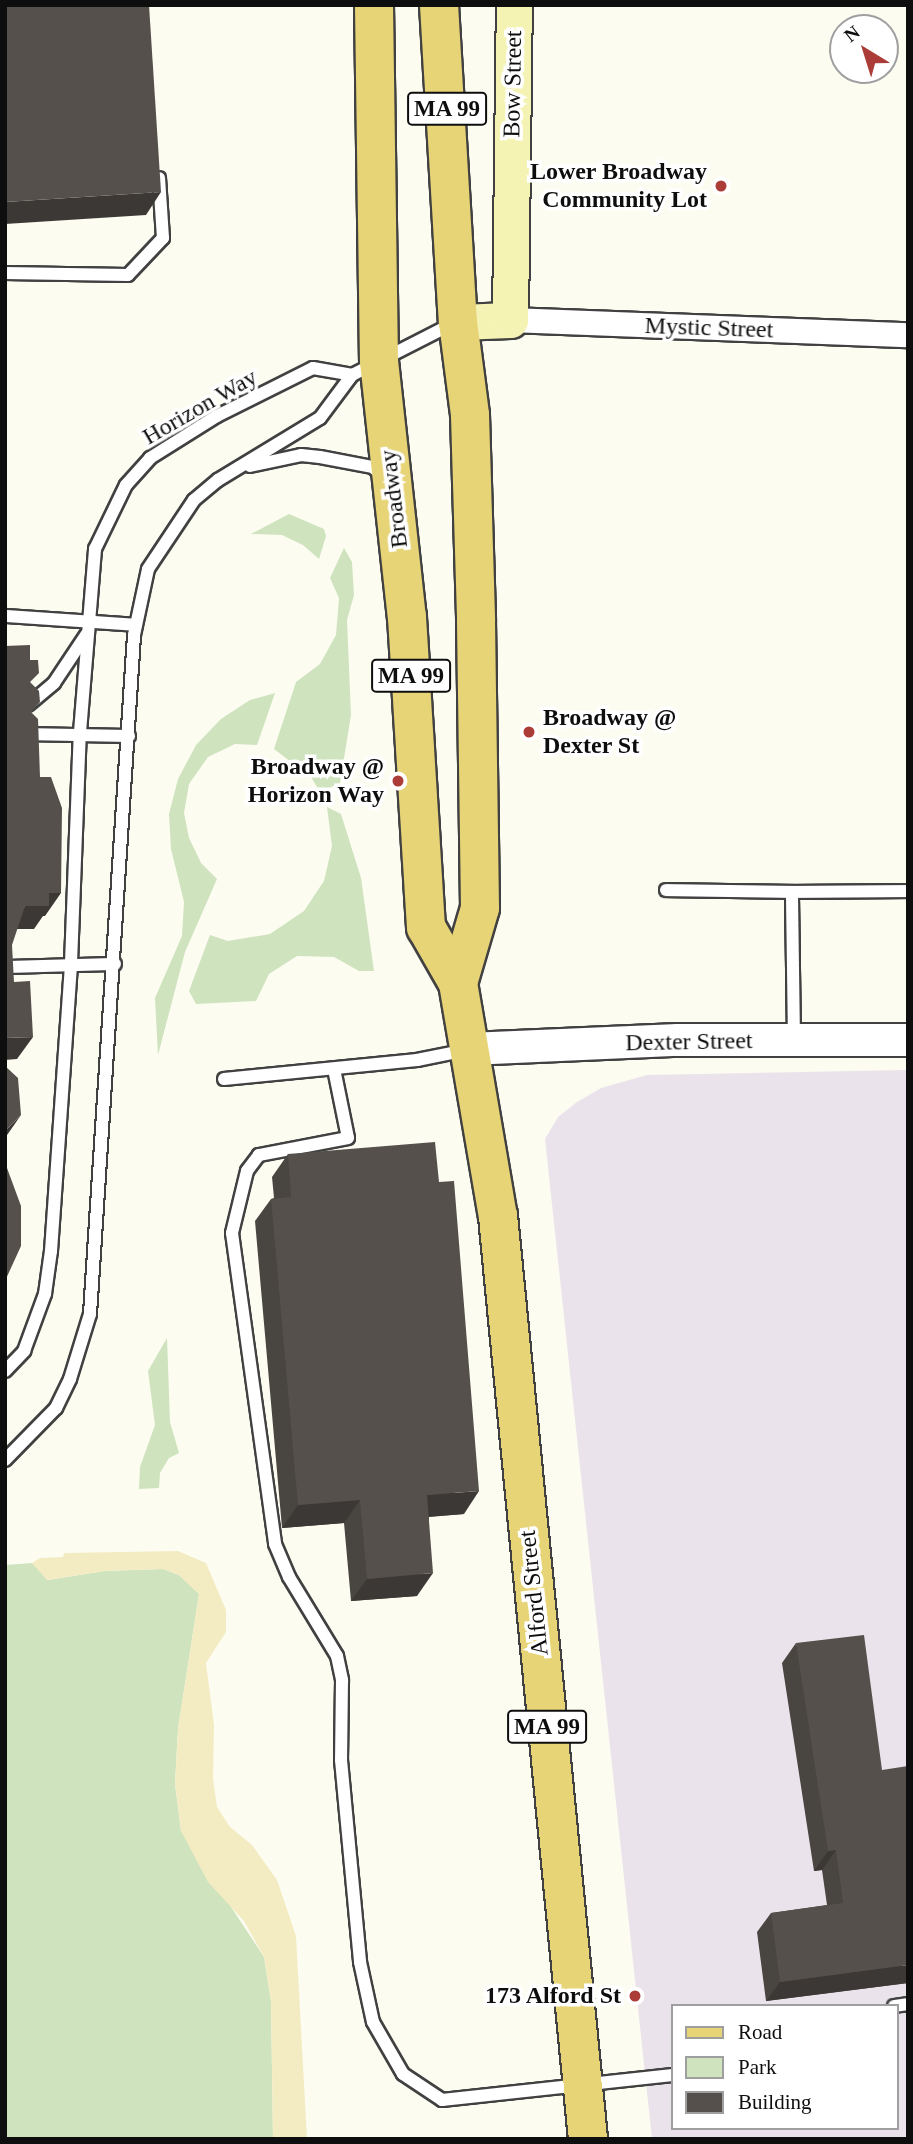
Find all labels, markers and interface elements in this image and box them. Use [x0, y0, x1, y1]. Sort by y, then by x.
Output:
north arrow [829, 14, 899, 84]
text: N [840, 21, 864, 46]
street label: Bow Street [498, 30, 528, 138]
road number: MA 99 [405, 90, 489, 128]
place label: Lower Broadway Community Lot [529, 158, 707, 214]
marker: Lower Broadway Community Lot [713, 178, 729, 194]
street label: Mystic Street [644, 311, 774, 345]
street label: Horizon Way [137, 363, 263, 451]
street label: Broadway [374, 448, 414, 550]
road number: MA 99 [369, 656, 453, 696]
place label: Broadway @ Dexter St [543, 704, 676, 760]
marker: Broadway @ Dexter St [521, 724, 537, 740]
place label: Broadway @ Horizon Way [247, 753, 384, 809]
marker: Broadway @ Horizon Way [390, 773, 406, 789]
street label: Dexter Street [625, 1026, 753, 1058]
street label: Alford Street [513, 1529, 555, 1657]
road number: MA 99 [505, 1708, 589, 1746]
place label: 173 Alford St [484, 1982, 621, 2010]
marker: 173 Alford St [627, 1988, 643, 2004]
legend [671, 2004, 899, 2130]
text: Road [738, 2020, 782, 2044]
text: Park [738, 2055, 777, 2079]
text: Building [738, 2090, 812, 2114]

